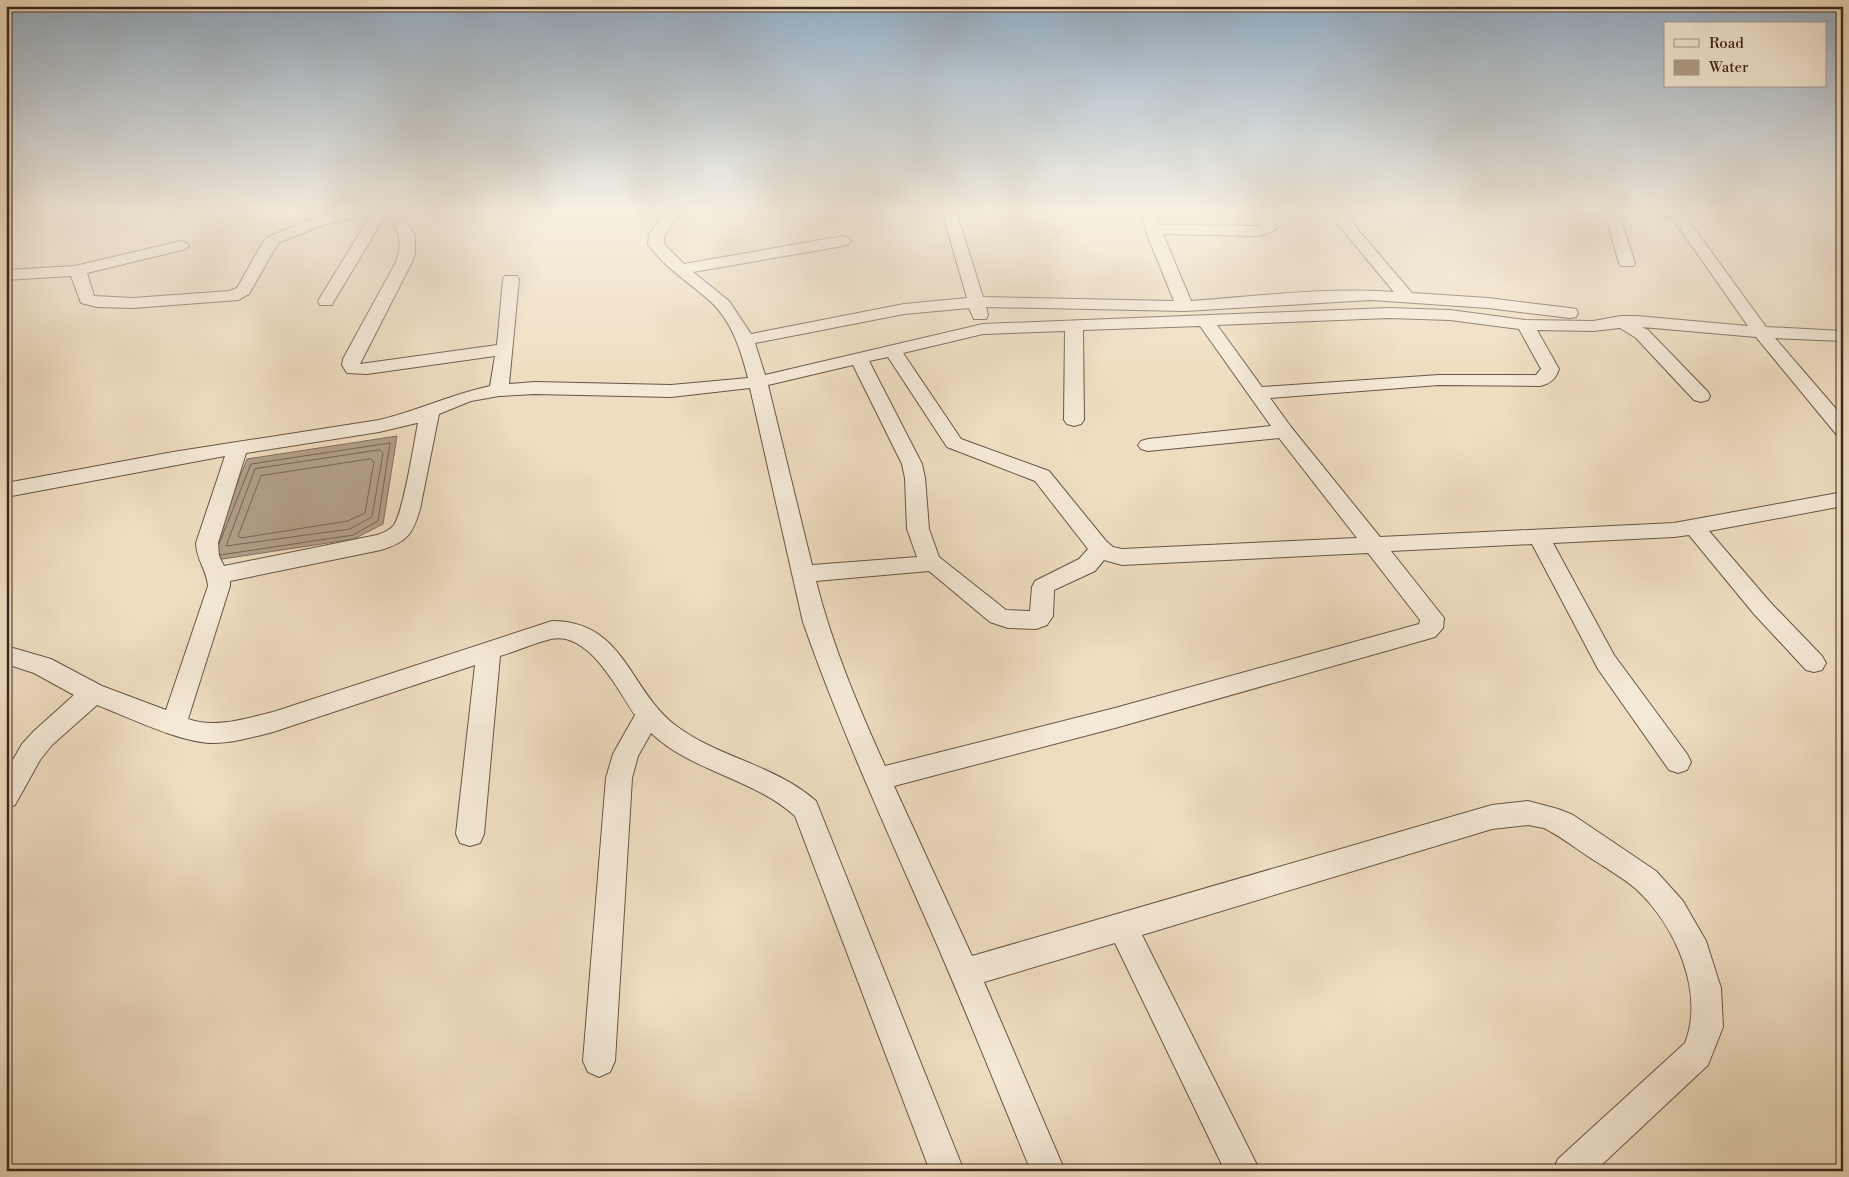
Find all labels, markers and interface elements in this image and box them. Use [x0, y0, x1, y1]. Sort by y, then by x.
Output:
legend [1664, 22, 1826, 88]
text: Road [1709, 34, 1744, 53]
text: Water [1708, 58, 1749, 77]

